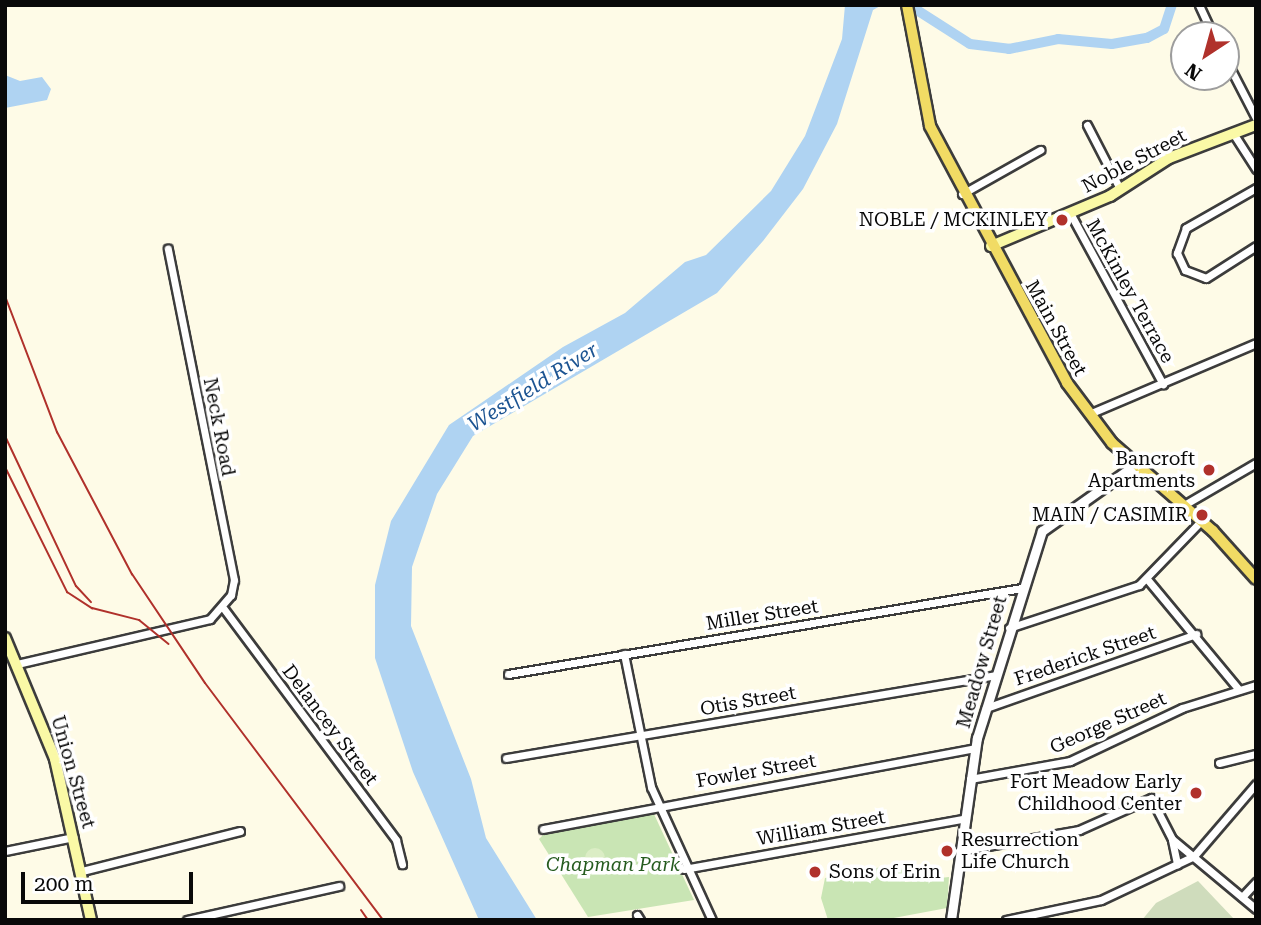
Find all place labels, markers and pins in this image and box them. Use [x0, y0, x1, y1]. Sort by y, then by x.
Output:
place label: NOBLE / MCKINLEY [859, 209, 1048, 231]
marker: NOBLE / MCKINLEY [1054, 212, 1070, 228]
place label: Bancroft Apartments [1088, 448, 1195, 492]
marker: Bancroft Apartments [1201, 462, 1217, 478]
place label: MAIN / CASIMIR [1032, 504, 1188, 526]
marker: MAIN / CASIMIR [1194, 507, 1210, 523]
place label: Fort Meadow Early Childhood Center [1010, 771, 1182, 815]
marker: Fort Meadow Early Childhood Center [1188, 785, 1204, 801]
place label: Resurrection Life Church [961, 829, 1079, 873]
marker: Resurrection Life Church [939, 843, 955, 859]
place label: Sons of Erin [829, 861, 941, 883]
marker: Sons of Erin [807, 864, 823, 880]

